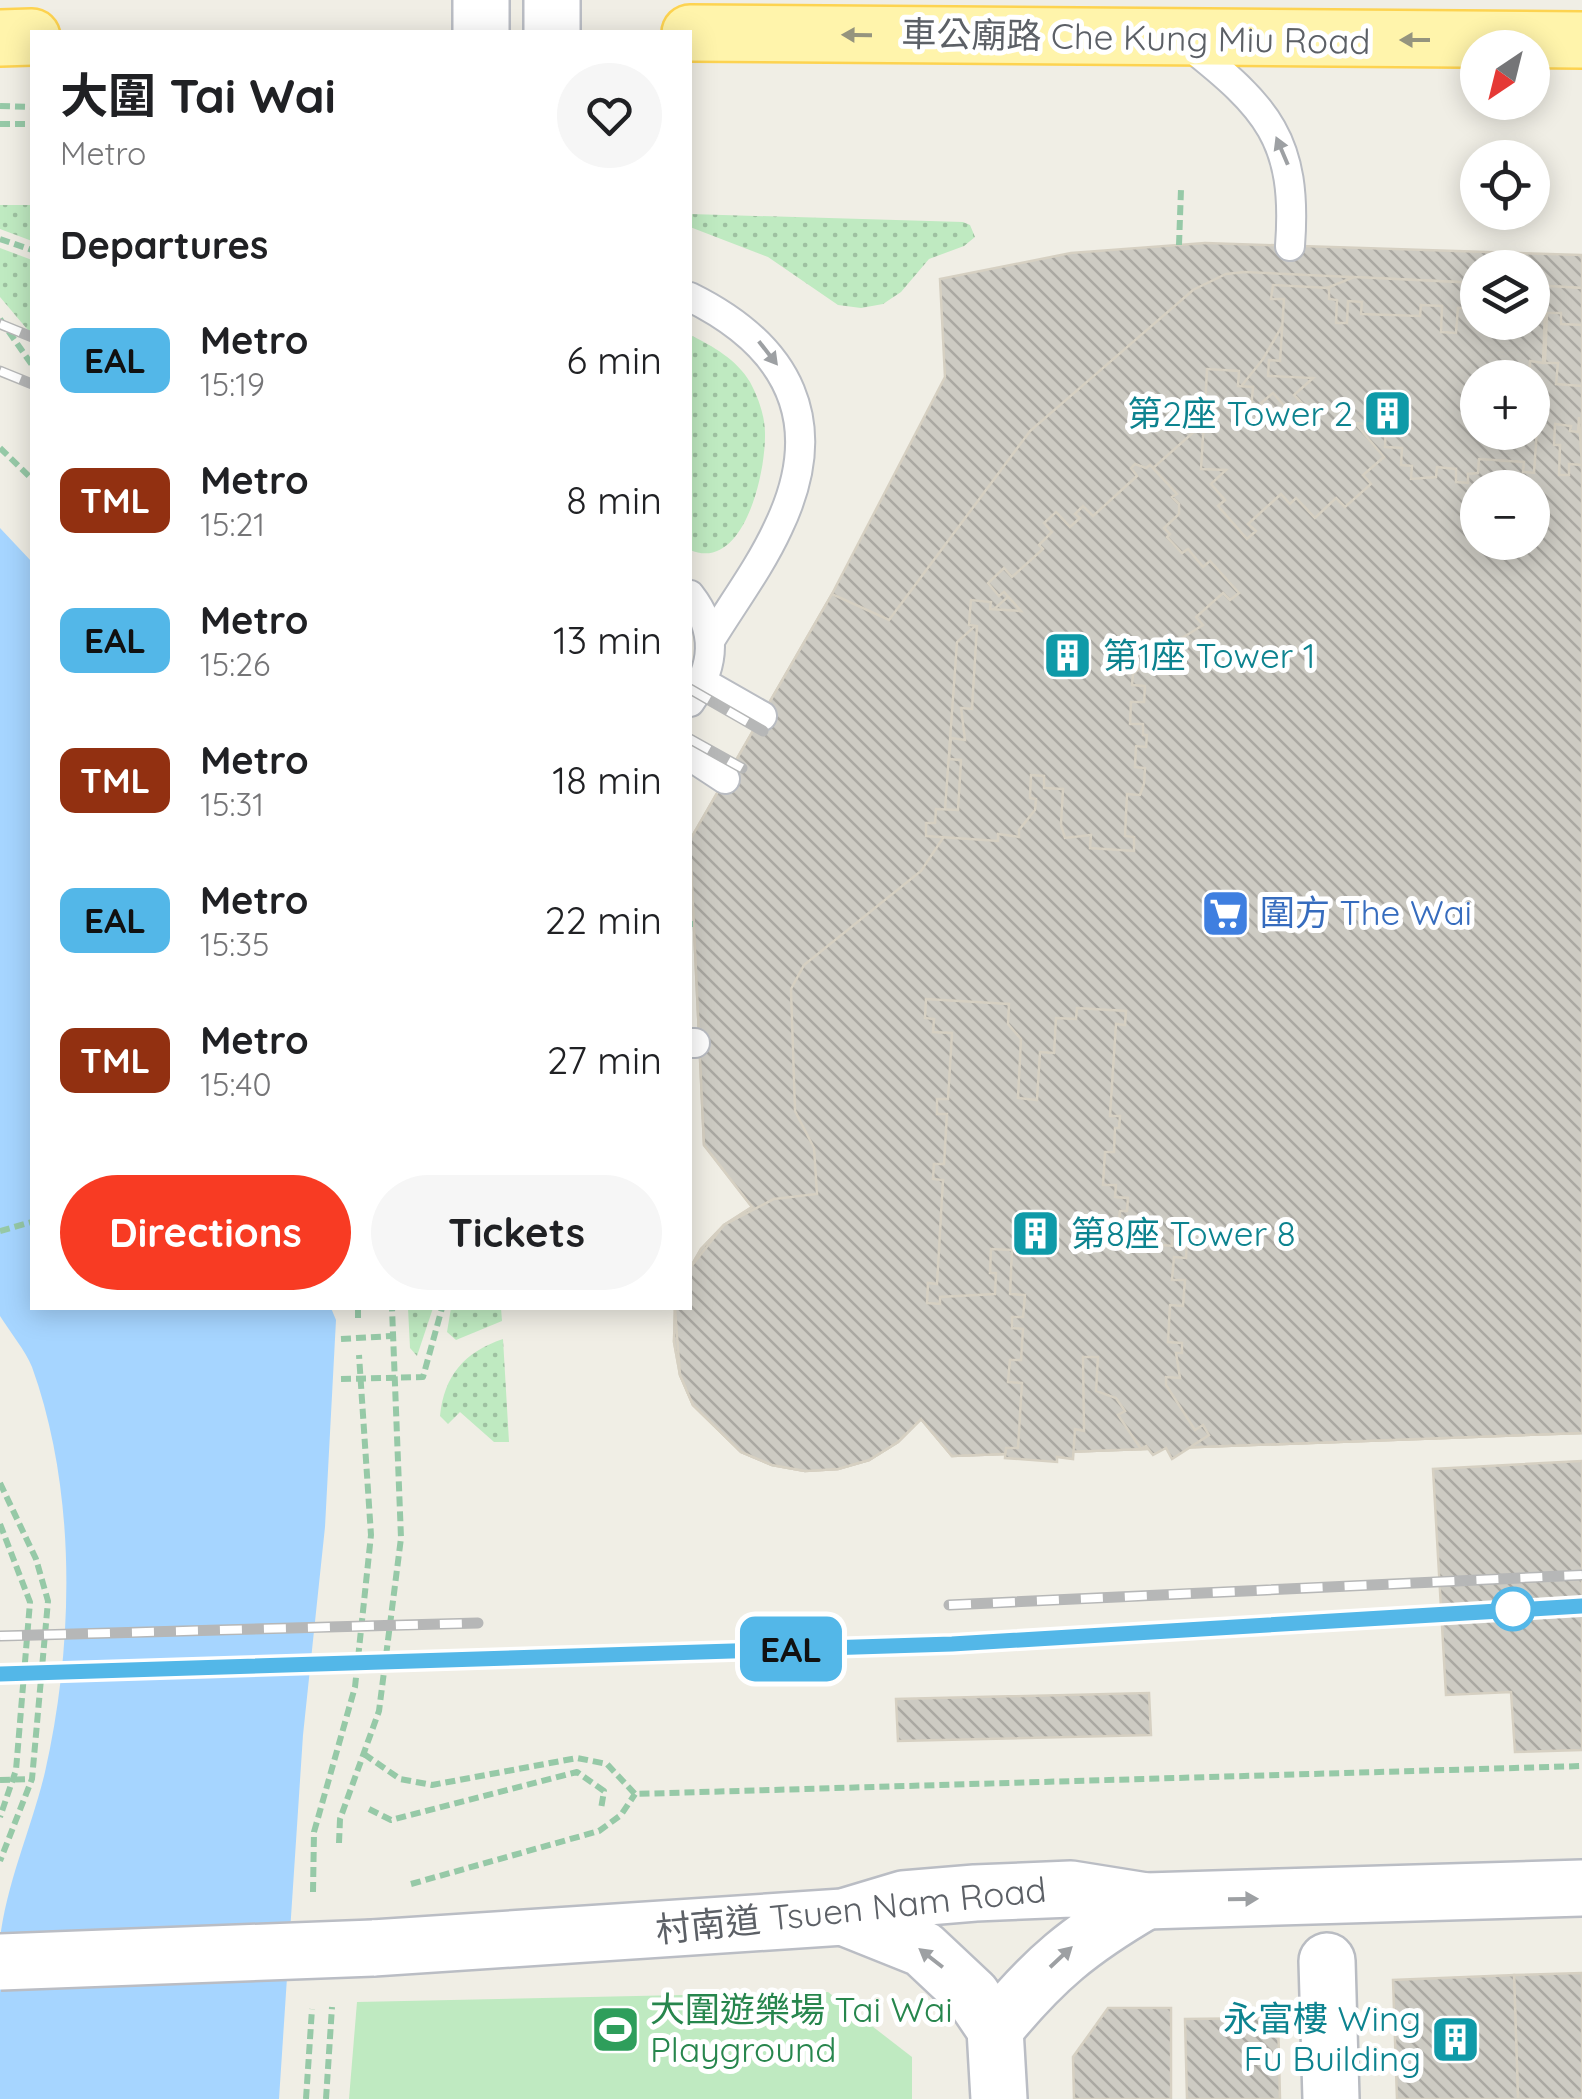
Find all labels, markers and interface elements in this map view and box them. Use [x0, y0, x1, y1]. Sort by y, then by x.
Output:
street label: 車公廟路 Che Kung Miu Road [901, 11, 1371, 63]
one-way arrow [840, 27, 872, 43]
north arrow [1460, 30, 1550, 120]
map controls [1460, 30, 1550, 560]
one-way arrow [1398, 32, 1430, 48]
button: heart [557, 63, 662, 168]
text: 大圍 Tai Wai [60, 65, 336, 125]
text: Metro [60, 133, 146, 173]
one-way arrow [1274, 136, 1290, 166]
button: locate [1460, 140, 1550, 230]
text: Departures [60, 221, 268, 269]
button: layers [1460, 250, 1550, 340]
text: Metro [200, 316, 308, 364]
text: 6 min [566, 336, 662, 384]
text: EAL [84, 338, 146, 382]
one-way arrow [757, 340, 778, 366]
button: + [1460, 360, 1550, 450]
text: 15:19 [200, 364, 265, 404]
building icon: 第2座 Tower 2 [1362, 388, 1414, 440]
place label: 第2座 Tower 2 [1127, 391, 1353, 435]
text: Metro [200, 456, 309, 504]
button: − [1460, 470, 1550, 560]
text: 8 min [566, 476, 662, 524]
text: TML [80, 478, 150, 522]
text: 15:21 [200, 504, 265, 544]
text: Metro [200, 596, 308, 644]
text: 13 min [553, 616, 662, 664]
text: EAL [84, 618, 146, 662]
building icon: 第1座 Tower 1 [1042, 630, 1094, 682]
place label: 第1座 Tower 1 [1103, 633, 1316, 677]
text: 15:26 [200, 644, 270, 684]
text: Metro [200, 736, 309, 784]
text: 18 min [552, 756, 662, 804]
text: TML [80, 758, 150, 802]
text: 15:31 [200, 784, 264, 824]
text: Metro [200, 876, 308, 924]
supermarket icon: 圍方 The Wai [1199, 887, 1251, 939]
place label: 圍方 The Wai [1260, 890, 1472, 934]
text: 22 min [545, 896, 662, 944]
text: EAL [84, 898, 146, 942]
text: 15:35 [200, 924, 269, 964]
text: Metro [200, 1016, 309, 1064]
text: 27 min [547, 1036, 662, 1084]
text: TML [80, 1038, 150, 1082]
text: 15:40 [200, 1064, 271, 1104]
button: Directions [60, 1175, 351, 1290]
button: Tickets [371, 1175, 662, 1290]
building icon: 第8座 Tower 8 [1010, 1208, 1062, 1260]
place label: 第8座 Tower 8 [1071, 1211, 1296, 1255]
unlabelled marker [1492, 1588, 1534, 1630]
line badge: EAL [734, 1616, 848, 1682]
text: EAL [760, 1627, 822, 1671]
street label: 村南道 Tsuen Nam Road [653, 1867, 1048, 1951]
one-way arrow [1228, 1891, 1260, 1907]
one-way arrow [1049, 1946, 1073, 1969]
one-way arrow [918, 1947, 944, 1968]
place label: 大圍遊樂場 Tai Wai Playground [650, 1987, 953, 2071]
place label: 永富樓 Wing Fu Building [1223, 1996, 1421, 2080]
sports icon: 大圍遊樂場 Tai Wai Playground [589, 2004, 641, 2056]
building icon: 永富樓 Wing Fu Building [1430, 2013, 1482, 2065]

